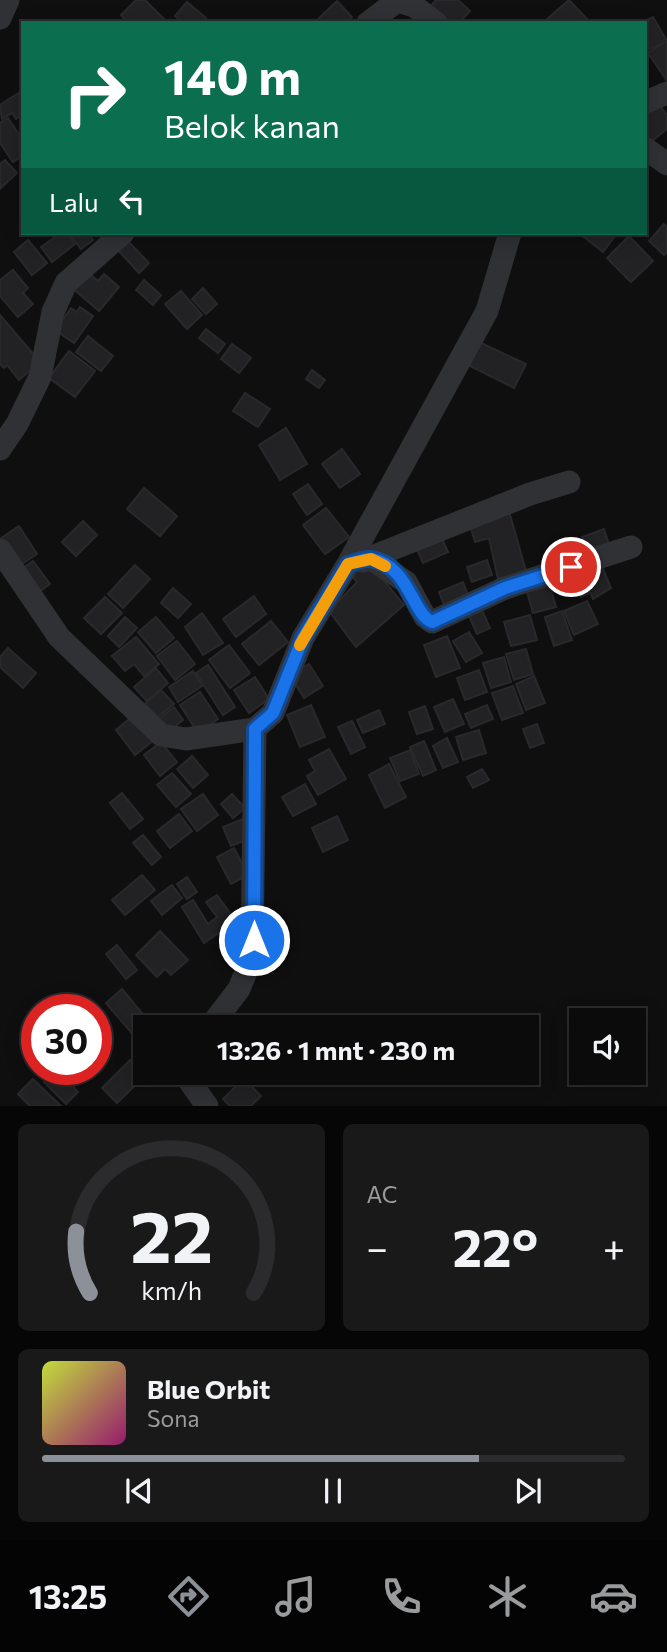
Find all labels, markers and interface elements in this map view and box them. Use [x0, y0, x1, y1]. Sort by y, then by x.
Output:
text: 140 m [164, 45, 301, 105]
icon: right [49, 49, 140, 140]
text: Belok kanan [164, 105, 340, 145]
icon: left [113, 182, 151, 220]
text: Lalu [49, 186, 99, 217]
pin [541, 537, 601, 597]
icon: arrive [552, 548, 590, 586]
position arrow [217, 903, 291, 977]
speed limit sign: 30 [21, 994, 112, 1085]
map controls [569, 1008, 646, 1085]
button: sound [569, 1008, 646, 1085]
text: 13:26 · 1 mnt · 230 m [217, 1034, 455, 1065]
text: AC [367, 1180, 397, 1208]
text: 22 [130, 1190, 213, 1279]
text: 22° [453, 1214, 538, 1278]
text: − [367, 1223, 388, 1270]
text: + [603, 1223, 625, 1270]
text: km/h [141, 1275, 202, 1305]
text: Blue Orbit [147, 1373, 270, 1404]
text: Sona [147, 1404, 199, 1432]
icon: previous [120, 1472, 158, 1510]
icon: pause [314, 1472, 352, 1510]
icon: next [509, 1472, 547, 1510]
icon: directions [164, 1572, 213, 1621]
icon: music [271, 1572, 320, 1621]
icon: phone [377, 1572, 426, 1621]
icon: climate [483, 1572, 532, 1621]
icon: car [589, 1572, 638, 1621]
text: 13:25 [29, 1576, 107, 1616]

